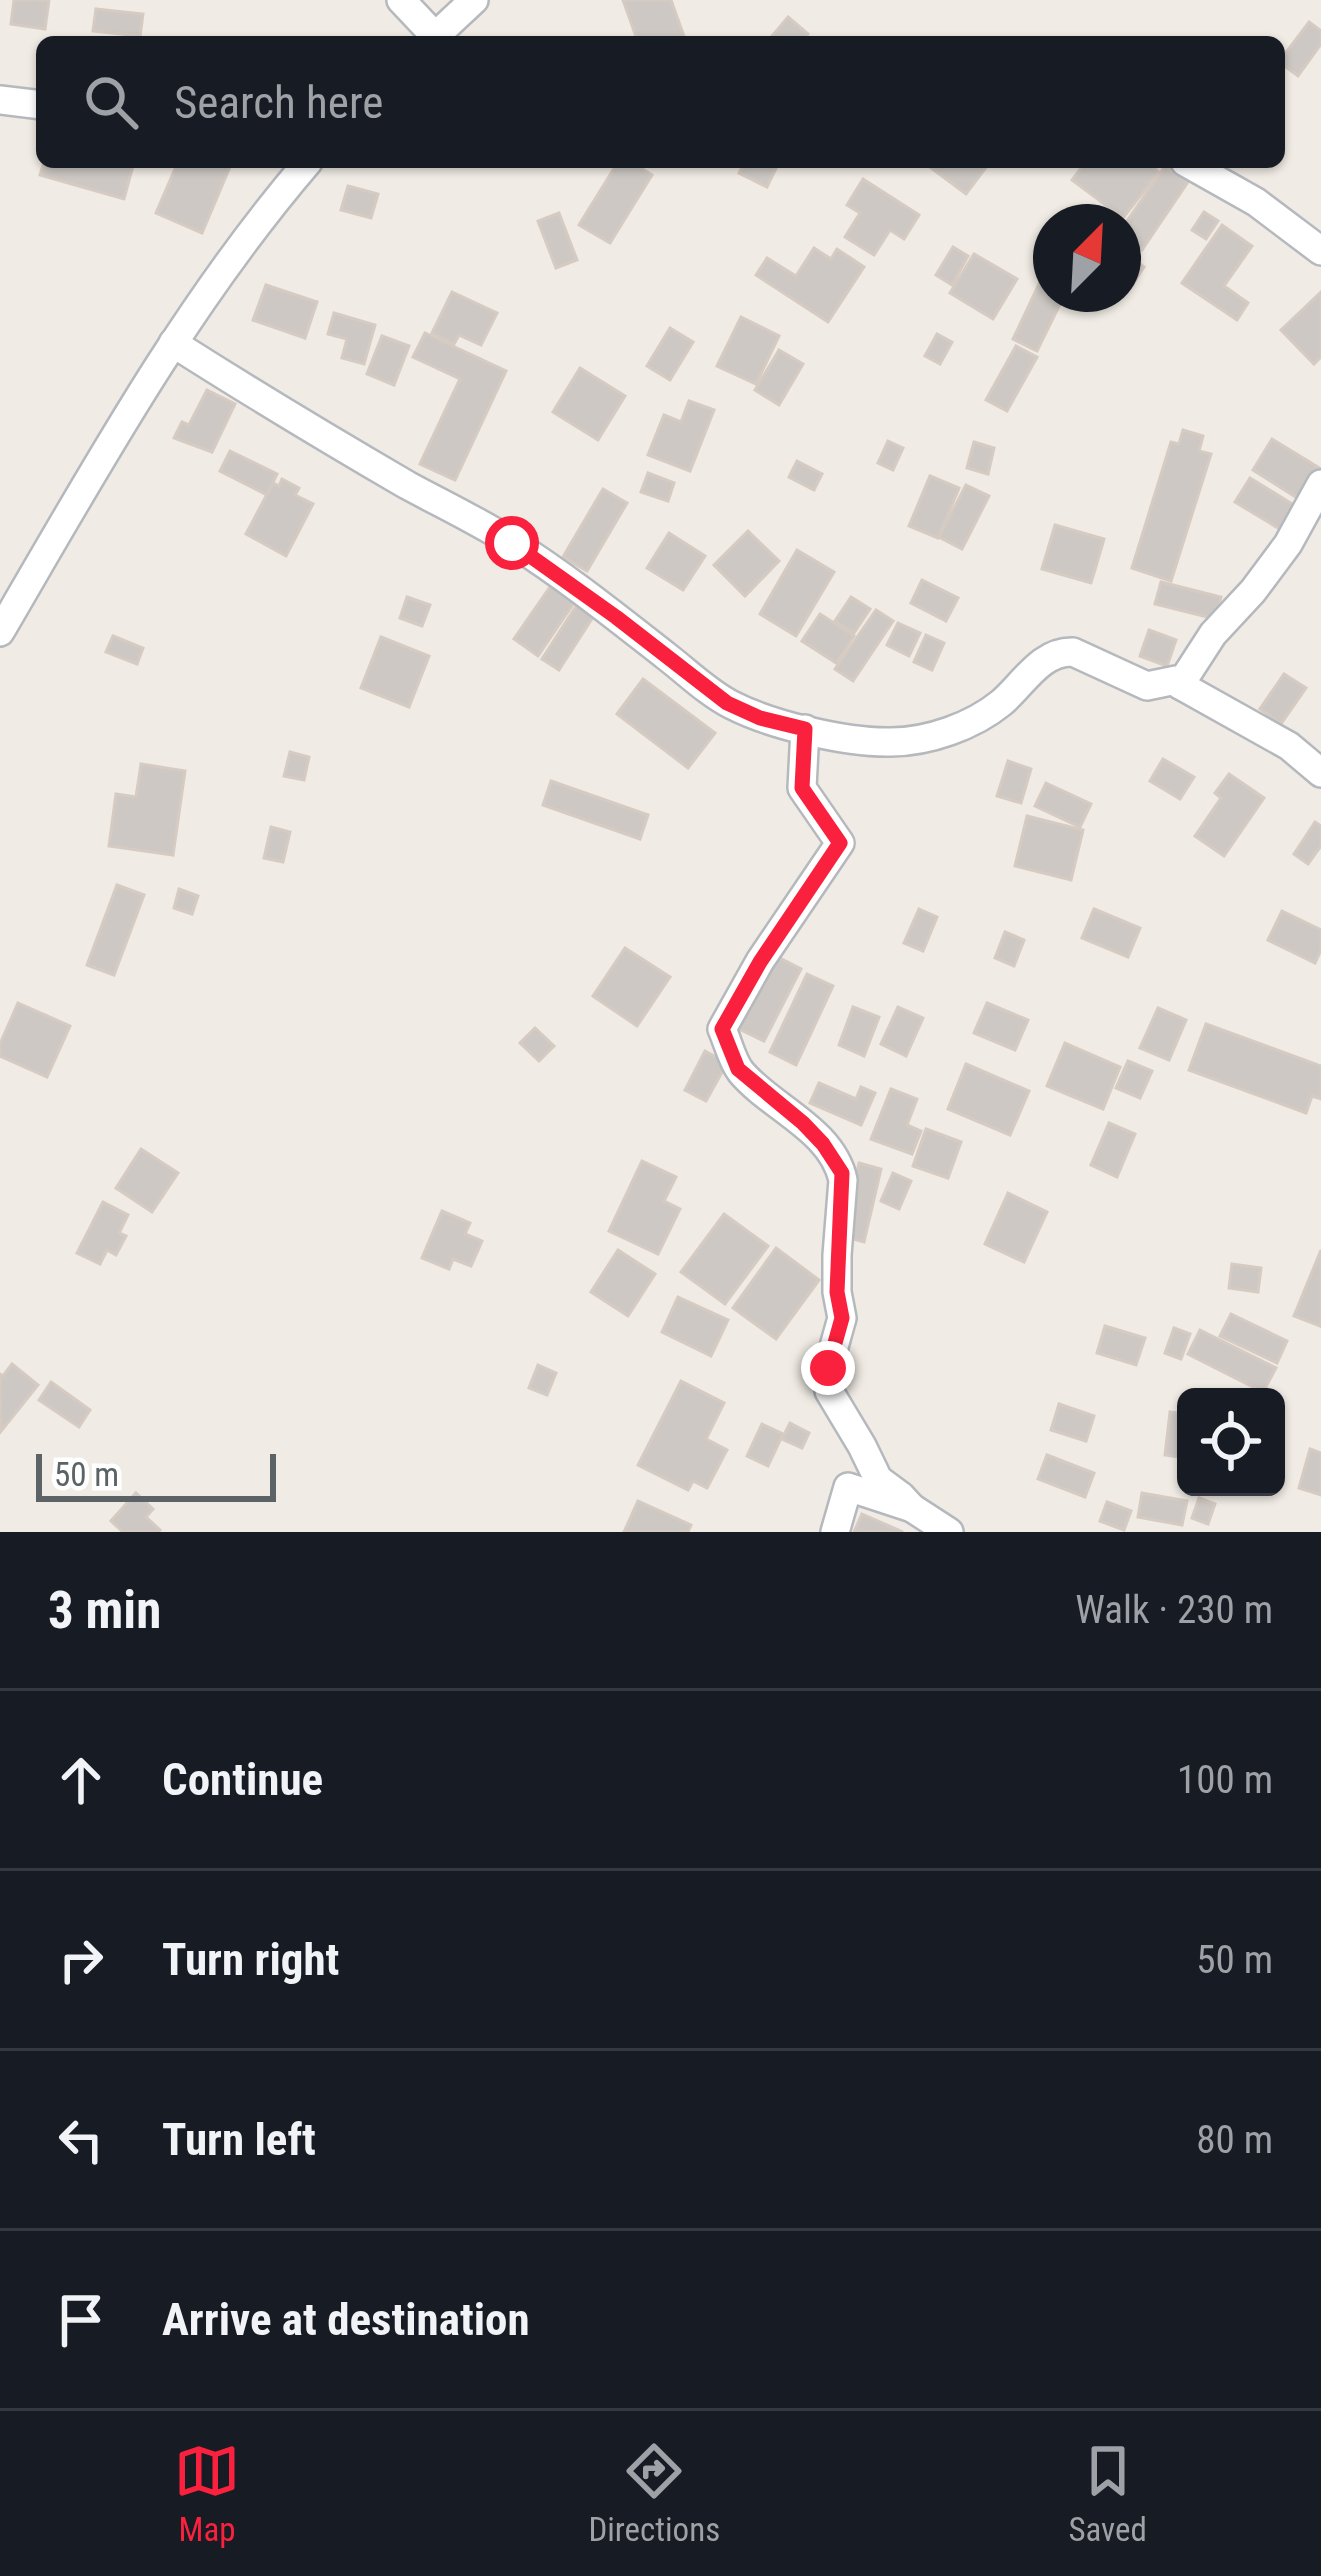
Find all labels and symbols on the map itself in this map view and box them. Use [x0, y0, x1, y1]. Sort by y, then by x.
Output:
north arrow [1033, 204, 1141, 312]
route start [485, 516, 539, 570]
route end [801, 1341, 855, 1395]
scale bar [36, 1448, 276, 1501]

